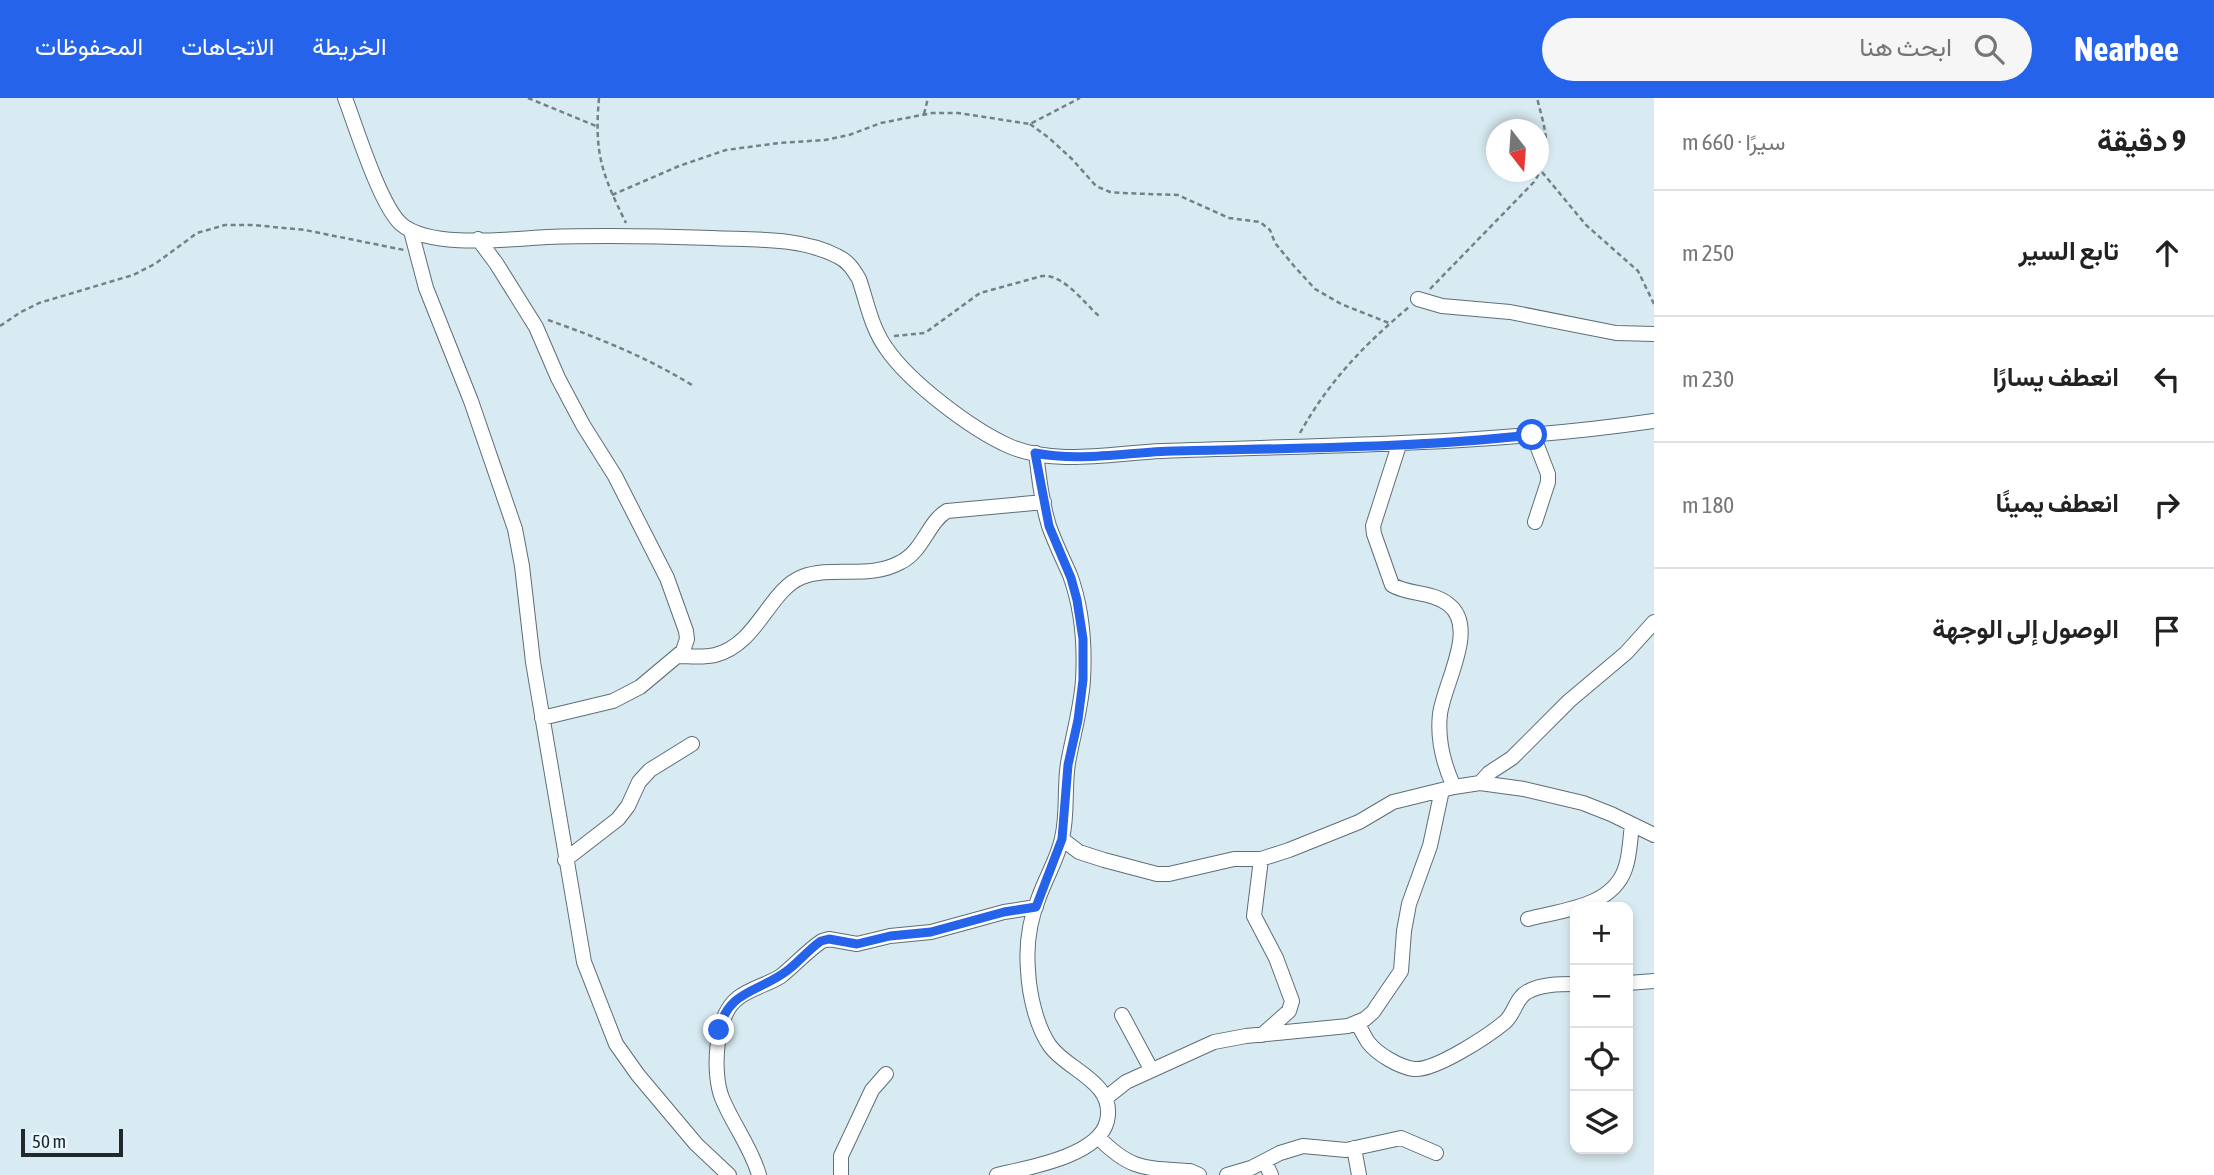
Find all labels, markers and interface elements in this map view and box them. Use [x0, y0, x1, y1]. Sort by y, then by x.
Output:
search box [1542, 18, 2032, 81]
icon: search [1970, 30, 2008, 68]
text: Nearbee [2074, 30, 2179, 68]
text: ابحث هنا [1859, 32, 1952, 62]
text: المحفوظات [35, 33, 143, 60]
text: الاتجاهات [181, 33, 274, 60]
text: الخريطة [312, 33, 387, 60]
north arrow [1486, 119, 1549, 182]
text: 9 دقيقة [2097, 123, 2186, 157]
text: سيرًا · 660 m [1682, 129, 1785, 155]
icon: ahead [2148, 234, 2186, 272]
text: تابع السير [2018, 236, 2119, 266]
text: 250 m [1682, 240, 1734, 266]
icon: left [2148, 360, 2186, 398]
text: انعطف يسارًا [1992, 362, 2119, 392]
text: 230 m [1682, 366, 1734, 392]
route start [1516, 419, 1547, 450]
icon: right [2148, 486, 2186, 524]
text: انعطف يمينًا [1996, 488, 2119, 518]
text: 180 m [1682, 492, 1734, 518]
icon: arrive [2148, 612, 2186, 650]
text: الوصول إلى الوجهة [1932, 614, 2119, 644]
map controls [1570, 902, 1633, 1154]
button: + [1570, 902, 1633, 965]
button: − [1570, 965, 1633, 1028]
route end [703, 1014, 734, 1045]
button: locate [1570, 1028, 1633, 1091]
button: layers [1570, 1091, 1633, 1154]
scale bar [21, 1126, 122, 1158]
text: 50 m [32, 1130, 66, 1152]

